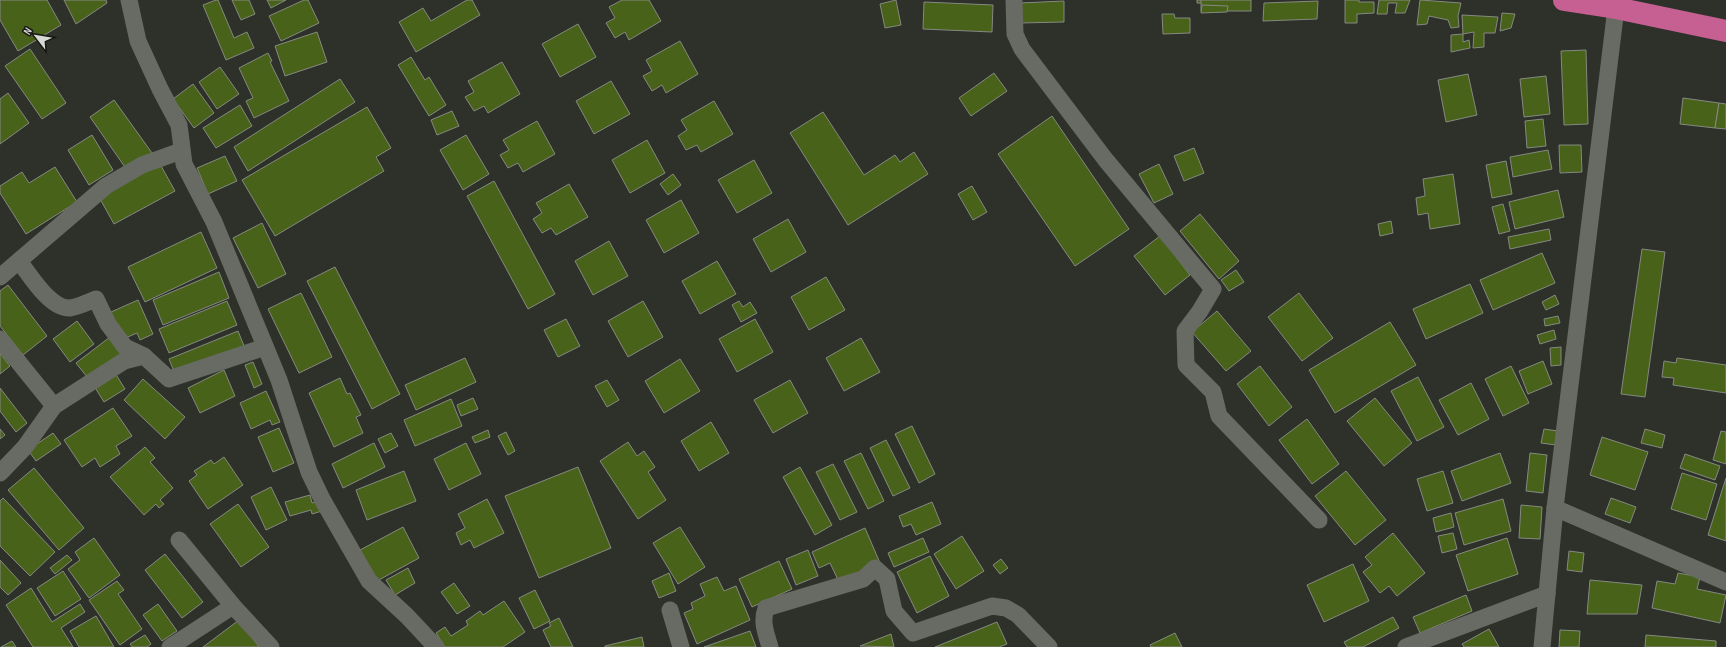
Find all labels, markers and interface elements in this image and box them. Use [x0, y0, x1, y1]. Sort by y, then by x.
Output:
north arrow [16, 16, 56, 56]
text: N [21, 25, 35, 37]

